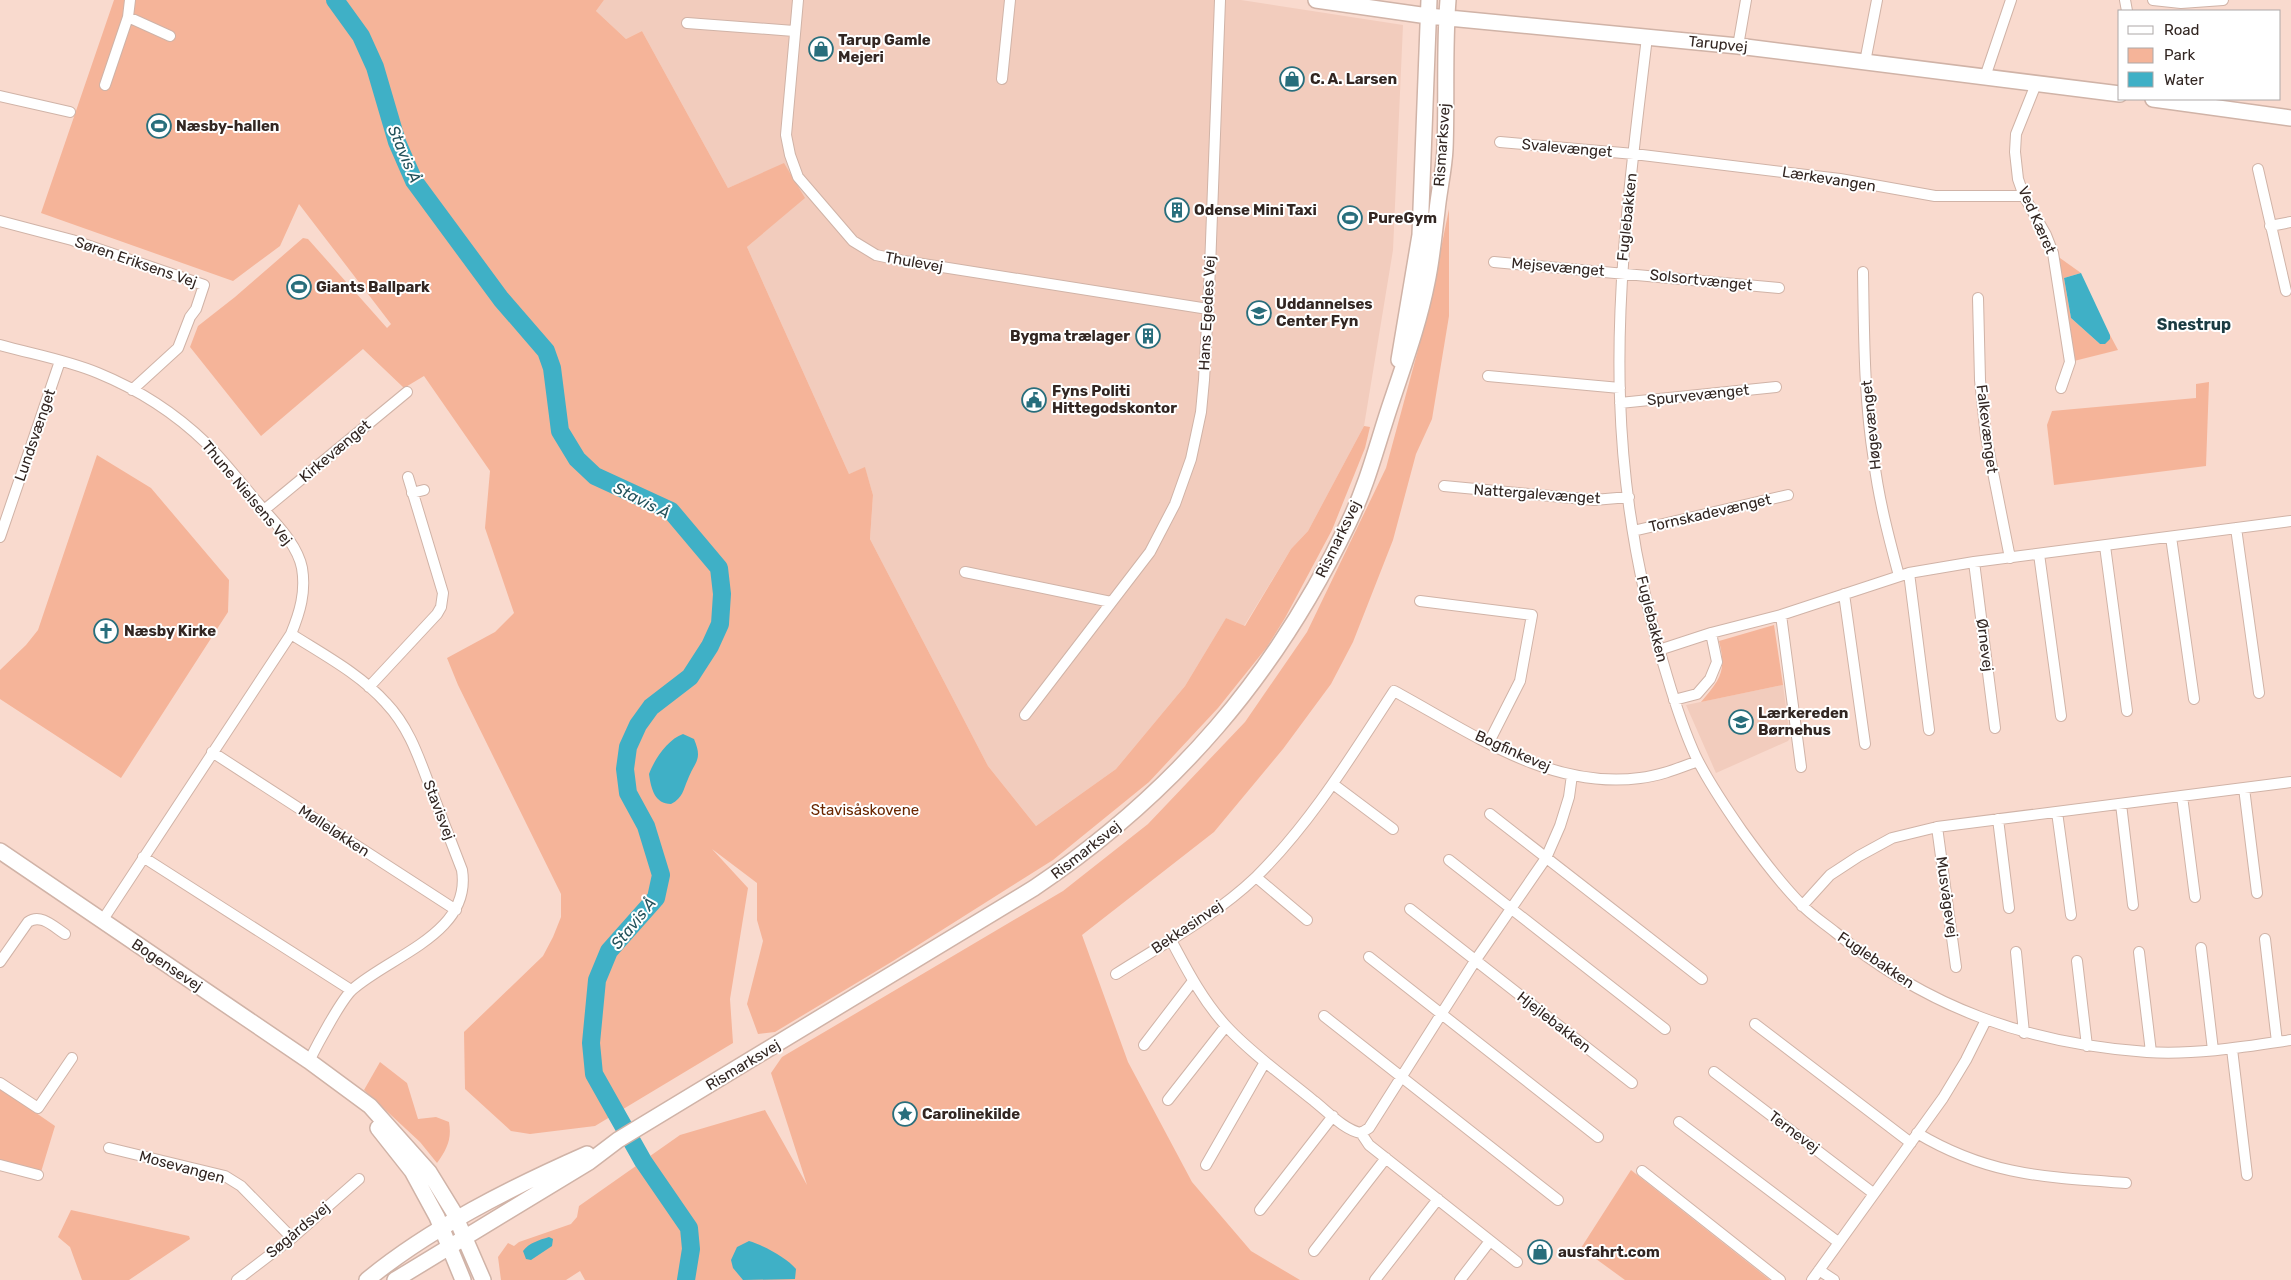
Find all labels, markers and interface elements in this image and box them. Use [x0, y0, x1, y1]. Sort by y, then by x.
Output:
legend [2118, 10, 2281, 100]
text: Road [2164, 21, 2200, 39]
place label: Tarup Gamle Mejeri [838, 31, 931, 66]
street label: Tarupvej [1688, 32, 1748, 56]
shop icon: Tarup Gamle Mejeri [808, 36, 834, 62]
text: Park [2164, 46, 2195, 64]
shop icon: C. A. Larsen [1279, 66, 1305, 92]
place label: C. A. Larsen [1310, 70, 1397, 88]
text: Water [2164, 71, 2204, 89]
street label: Rismarksvej [1430, 103, 1454, 187]
sports icon: Næsby-hallen [146, 113, 172, 139]
place label: Næsby-hallen [176, 117, 280, 135]
water label: Stavis Å [384, 123, 425, 186]
street label: Svalevænget [1521, 135, 1613, 161]
street label: Lærkevangen [1781, 163, 1877, 195]
street label: Fuglebakken [1613, 172, 1641, 262]
street label: Ved Kæret [2014, 183, 2060, 257]
building icon: Odense Mini Taxi [1164, 197, 1190, 223]
place label: Odense Mini Taxi [1194, 201, 1317, 219]
sports icon: PureGym [1337, 205, 1363, 231]
place label: PureGym [1368, 209, 1437, 227]
street label: Søren Eriksens Vej [73, 233, 199, 291]
street label: Thulevej [884, 248, 944, 276]
street label: Mejsevænget [1511, 254, 1606, 280]
street label: Hans Egedes Vej [1195, 255, 1219, 371]
street label: Solsortvænget [1649, 266, 1753, 294]
sports icon: Giants Ballpark [286, 274, 312, 300]
place label: Giants Ballpark [316, 278, 430, 296]
place label: Uddannelses Center Fyn [1276, 295, 1373, 330]
school or university icon: Uddannelses Center Fyn [1246, 300, 1272, 326]
district label: Snestrup [2157, 315, 2231, 334]
building icon: Bygma trælager [1135, 323, 1161, 349]
place label: Bygma trælager [1010, 327, 1130, 345]
street label: Høgevænget [1857, 379, 1885, 471]
street label: Spurvevænget [1646, 381, 1750, 409]
place label: Fyns Politi Hittegodskontor [1052, 382, 1177, 417]
street label: Falkevænget [1973, 384, 2001, 475]
street label: Lundsvænget [11, 386, 59, 483]
public building icon: Fyns Politi Hittegodskontor [1021, 387, 1047, 413]
street label: Kirkevænget [296, 416, 374, 486]
street label: Thune Nielsens Vej [198, 437, 296, 549]
water label: Stavis Å [610, 478, 673, 523]
street label: Nattergalevænget [1473, 481, 1601, 507]
street label: Tornskadevænget [1647, 490, 1773, 536]
street label: Rismarksvej [1312, 497, 1364, 581]
street label: Fuglebakken [1633, 574, 1671, 664]
street label: Ørnevej [1973, 617, 1997, 673]
church icon: Næsby Kirke [93, 618, 119, 644]
place label: Næsby Kirke [124, 622, 216, 640]
place label: Lærkereden Børnehus [1758, 704, 1849, 739]
school or university icon: Lærkereden Børnehus [1728, 709, 1754, 735]
street label: Bogfinkevej [1472, 726, 1554, 776]
street label: Stavisvej [419, 777, 459, 843]
street label: Mølleløkken [295, 801, 373, 861]
park label: Stavisåskovene [811, 801, 919, 819]
street label: Rismarksvej [1047, 817, 1125, 883]
street label: Musvågevej [1932, 855, 1962, 939]
water label: Stavis Å [607, 894, 660, 953]
street label: Bekkasinvej [1148, 896, 1226, 958]
street label: Fuglebakken [1834, 928, 1918, 992]
street label: Bogensevej [128, 935, 206, 995]
street label: Hjejlebakken [1514, 988, 1594, 1056]
street label: Rismarksvej [703, 1036, 783, 1094]
place icon: Carolinekilde [892, 1101, 918, 1127]
place label: Carolinekilde [922, 1105, 1020, 1123]
street label: Ternevej [1765, 1107, 1823, 1157]
street label: Mosevangen [137, 1147, 227, 1187]
street label: Søgårdsvej [263, 1198, 333, 1262]
shop icon: ausfahrt.com [1527, 1239, 1553, 1265]
place label: ausfahrt.com [1558, 1243, 1660, 1261]

